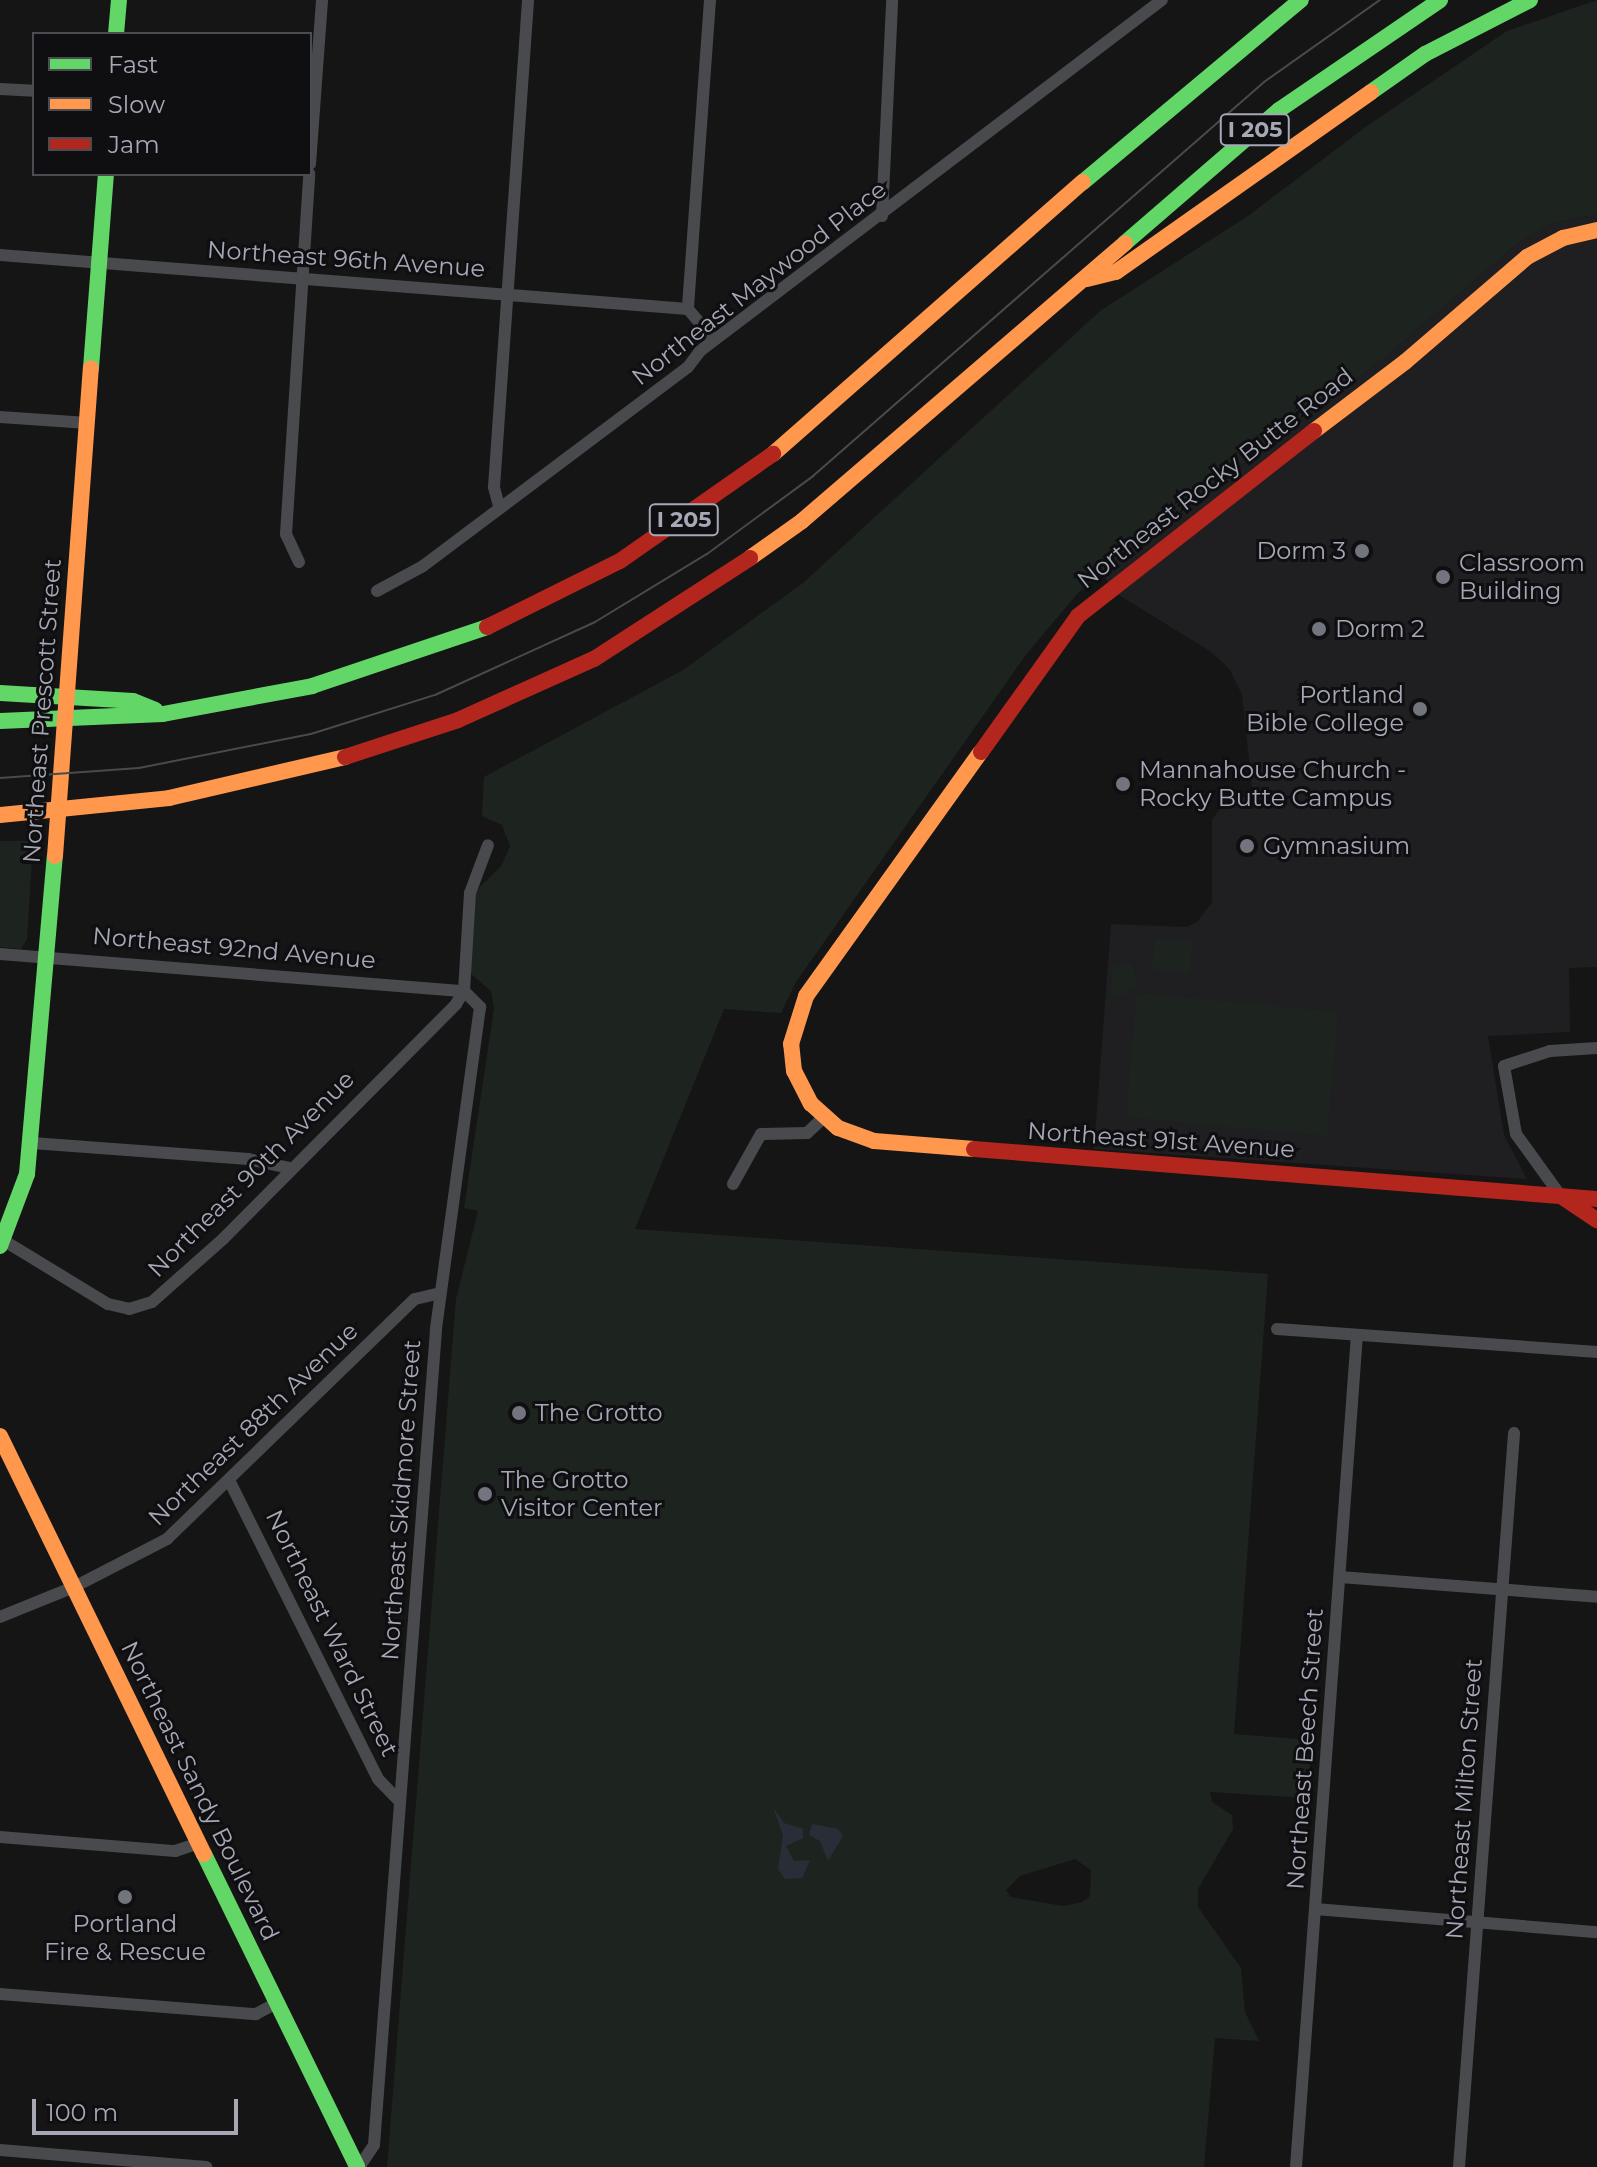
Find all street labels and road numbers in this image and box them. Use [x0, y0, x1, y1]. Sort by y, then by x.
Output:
road number: I 205 [1219, 112, 1291, 148]
street label: Northeast Maywood Place [626, 175, 892, 391]
street label: Northeast 96th Avenue [206, 235, 486, 283]
street label: Northeast Rocky Butte Road [1071, 361, 1359, 595]
road number: I 205 [648, 502, 720, 538]
street label: Northeast Prescott Street [17, 558, 67, 864]
street label: Northeast 92nd Avenue [91, 921, 377, 975]
street label: Northeast 90th Avenue [142, 1065, 360, 1283]
street label: Northeast 91st Avenue [1026, 1116, 1296, 1164]
street label: Northeast 88th Avenue [142, 1316, 364, 1532]
street label: Northeast Skidmore Street [375, 1339, 427, 1661]
street label: Northeast Ward Street [260, 1505, 404, 1761]
street label: Northeast Beech Street [1281, 1607, 1329, 1891]
street label: Northeast Sandy Boulevard [115, 1637, 285, 1945]
street label: Northeast Milton Street [1440, 1658, 1488, 1940]

